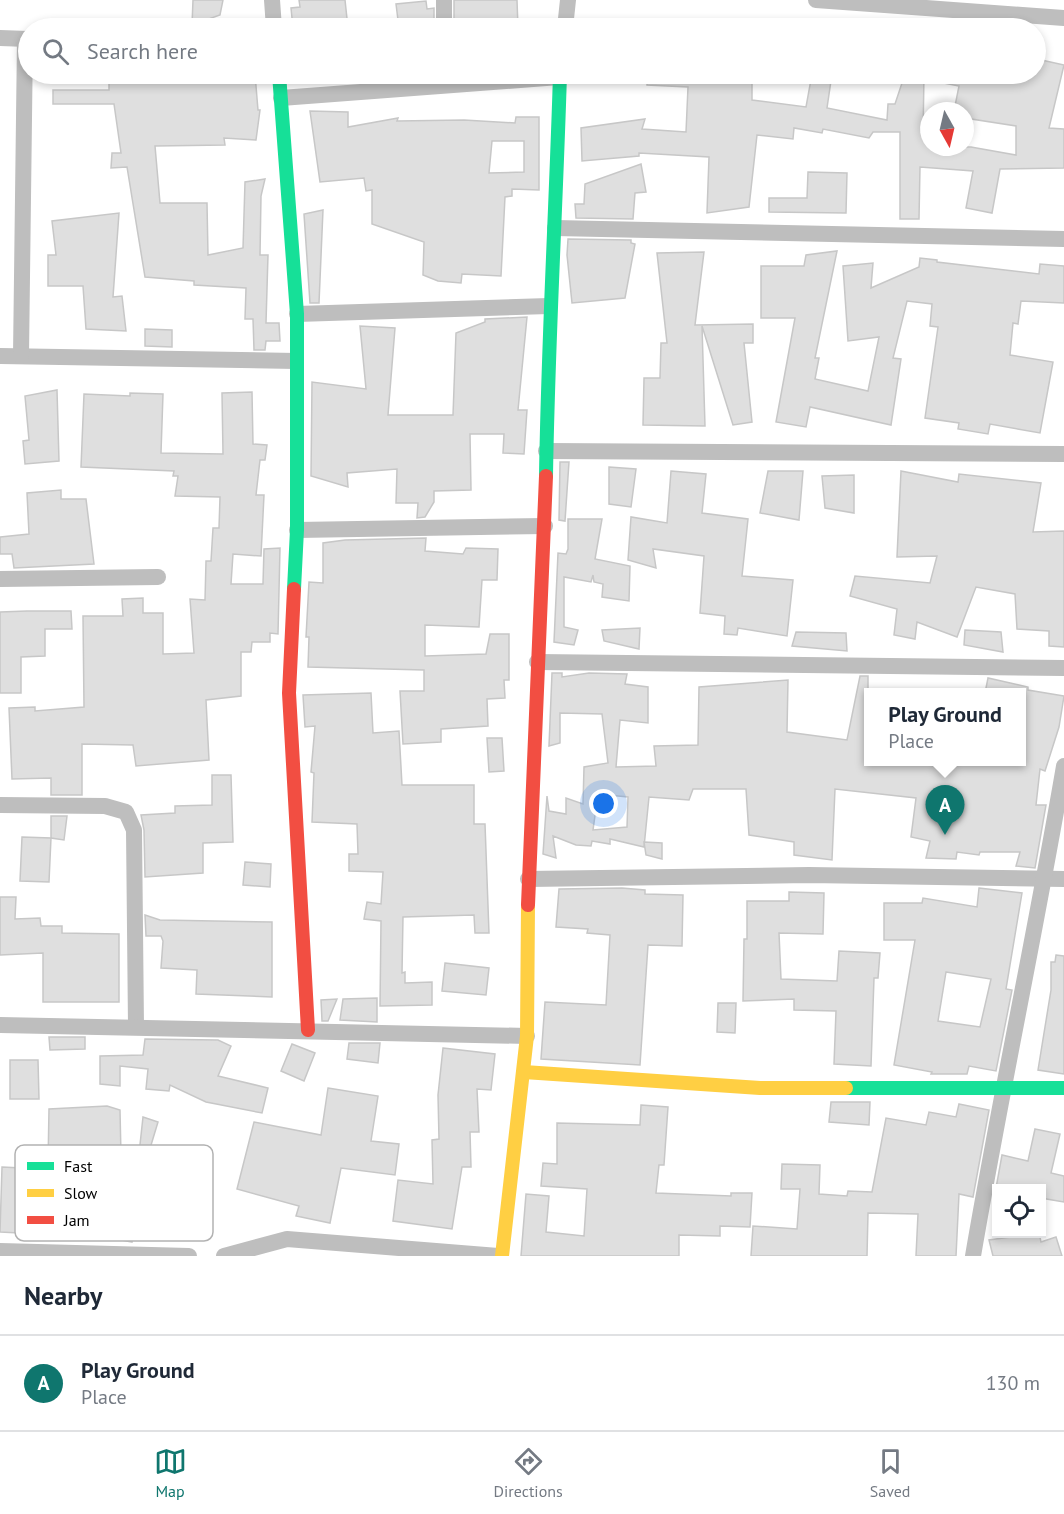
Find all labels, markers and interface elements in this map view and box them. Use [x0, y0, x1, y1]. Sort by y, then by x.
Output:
search box [18, 18, 1046, 84]
icon: search [39, 35, 72, 68]
text: Search here [87, 37, 198, 65]
north arrow [920, 102, 974, 156]
popup [864, 688, 1026, 766]
text: Play Ground [888, 700, 1002, 728]
text: Place [888, 728, 934, 754]
pin: A [926, 786, 964, 835]
your location [589, 789, 618, 818]
legend [15, 1145, 213, 1241]
text: Fast [64, 1156, 93, 1176]
text: Slow [64, 1183, 98, 1203]
map controls [992, 1184, 1046, 1238]
button: locate [992, 1184, 1046, 1238]
text: Jam [63, 1210, 90, 1230]
text: Nearby [24, 1279, 102, 1312]
text: Play Ground [81, 1356, 195, 1384]
text: A [37, 1370, 50, 1396]
text: 130 m [986, 1370, 1040, 1396]
text: Place [81, 1384, 127, 1410]
tab: Map [154, 1445, 187, 1501]
tab: Directions [494, 1445, 563, 1501]
tab: Saved [870, 1445, 910, 1501]

